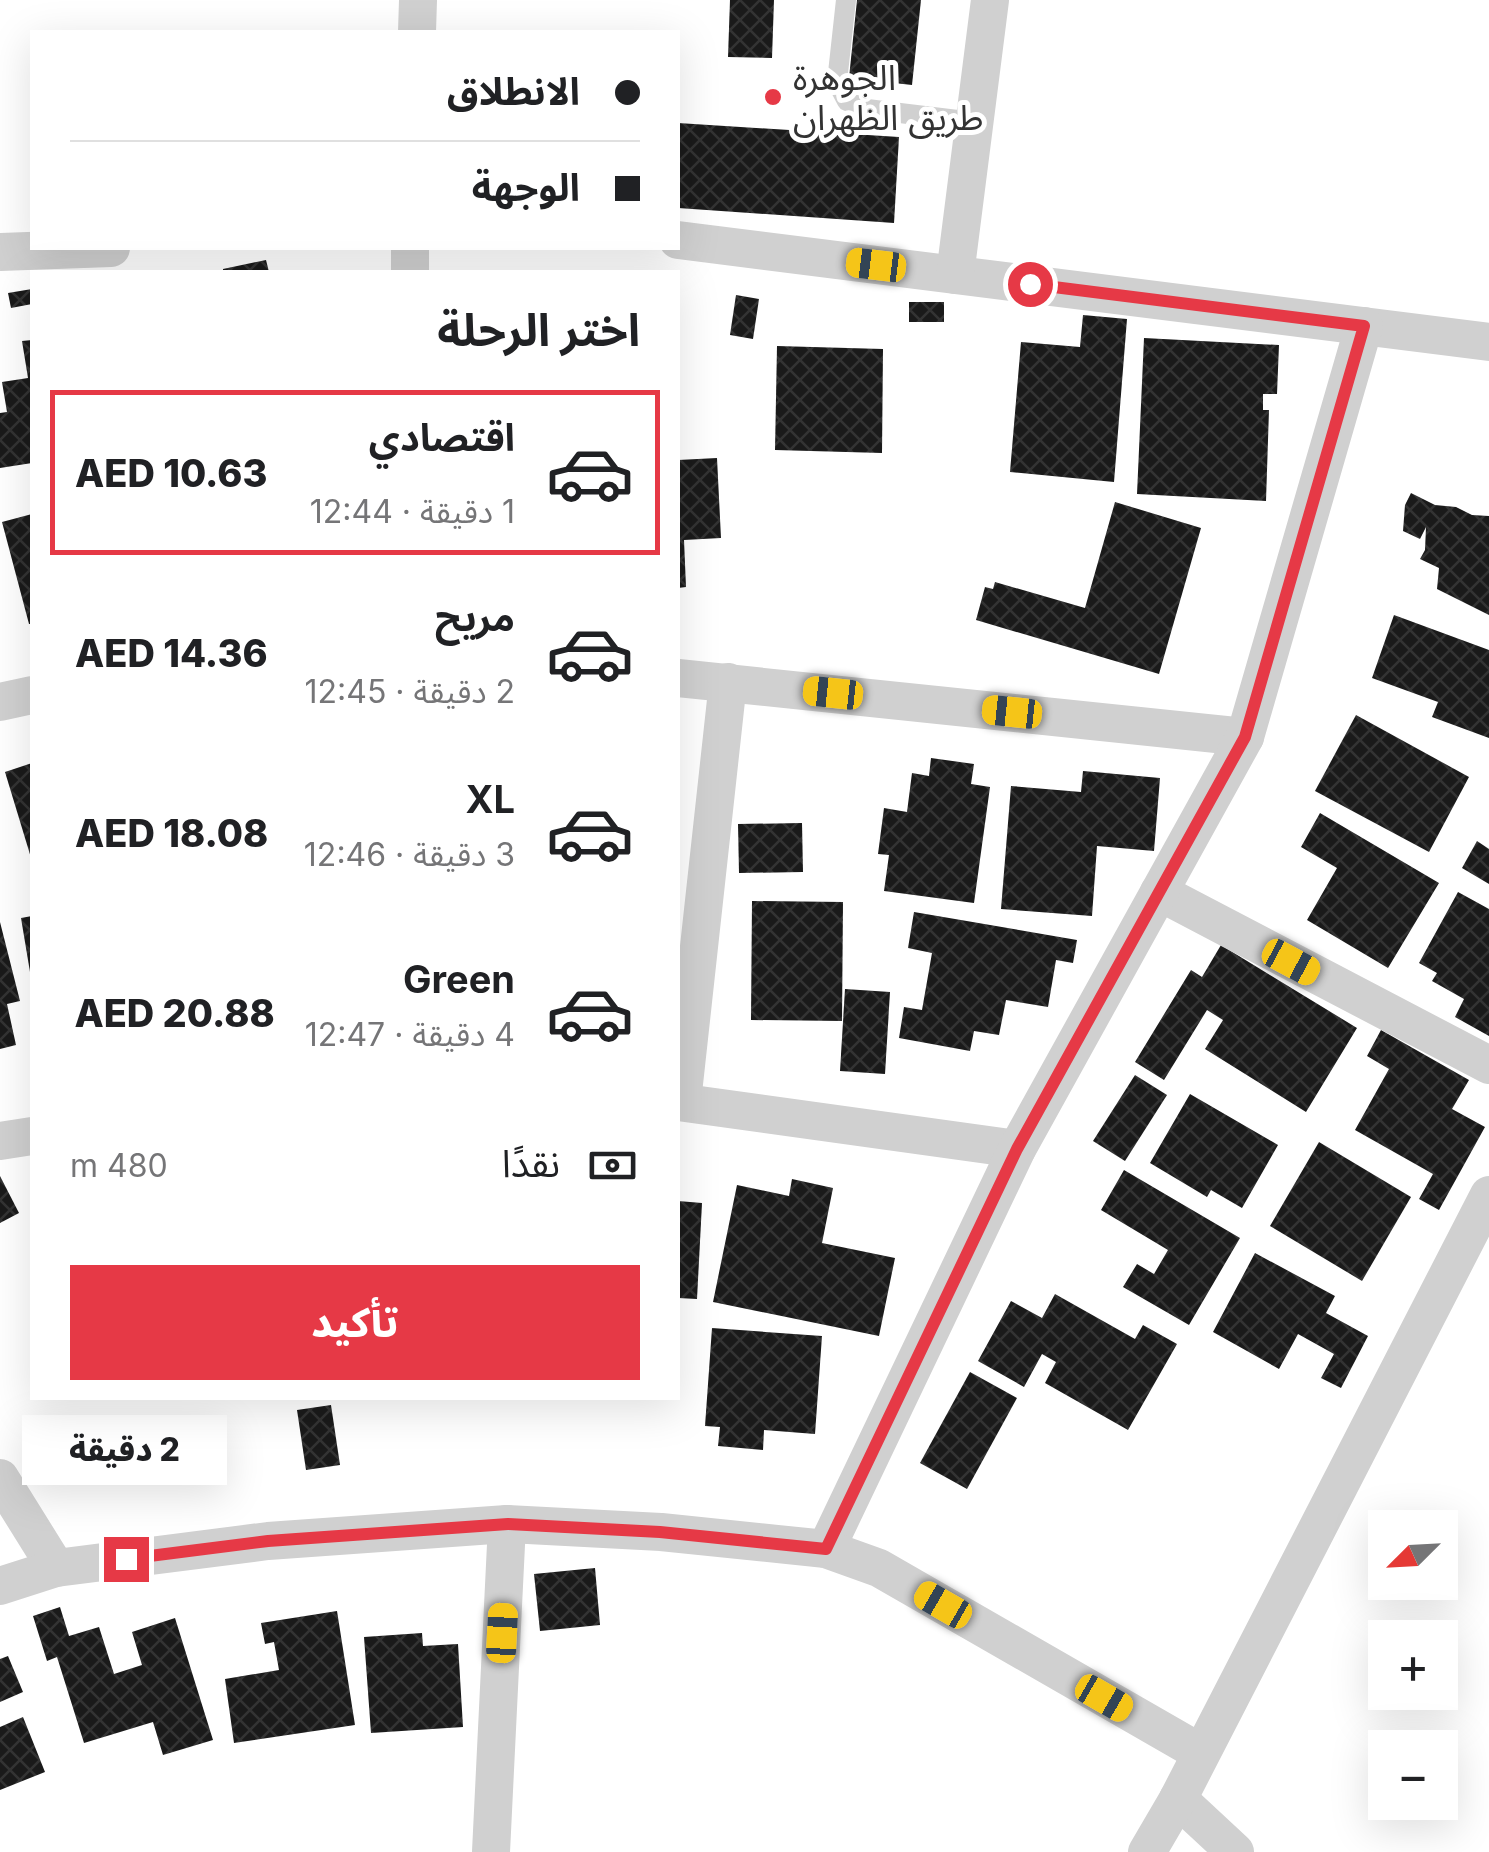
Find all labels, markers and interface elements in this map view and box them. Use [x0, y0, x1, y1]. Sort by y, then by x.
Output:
place label: الجوهرة طريق الظهران [793, 56, 983, 139]
text: الانطلاق [447, 68, 580, 114]
marker: الجوهرة طريق الظهران [762, 86, 784, 108]
text: الوجهة [472, 164, 580, 210]
car [844, 246, 908, 284]
route start [1008, 262, 1053, 307]
text: اختر الرحلة [437, 302, 640, 357]
text: اقتصادي [369, 414, 515, 460]
icon: car [545, 428, 635, 518]
text: AED 10.63 [75, 450, 267, 496]
text: 1 دقيقة · 12:44 [310, 492, 515, 531]
text: مريح [435, 594, 515, 640]
icon: car [545, 608, 635, 698]
text: AED 14.36 [75, 630, 268, 676]
text: 2 دقيقة · 12:45 [304, 672, 515, 711]
car [802, 675, 864, 711]
car [981, 694, 1043, 730]
text: XL [465, 776, 515, 822]
icon: car [545, 788, 635, 878]
text: AED 18.08 [75, 810, 268, 856]
text: 3 دقيقة · 12:46 [304, 835, 515, 874]
car [1257, 935, 1325, 989]
text: Green [403, 956, 515, 1002]
icon: car [545, 968, 635, 1058]
text: AED 20.88 [74, 990, 275, 1036]
text: 4 دقيقة · 12:47 [305, 1015, 515, 1054]
icon: cash [585, 1138, 640, 1193]
text: نقدًا [502, 1140, 560, 1186]
text: 480 m [70, 1146, 168, 1185]
button: تأكيد [70, 1265, 640, 1380]
callout: 2 دقيقة [23, 1414, 228, 1484]
text: 2 دقيقة [69, 1430, 180, 1469]
north arrow [1368, 1510, 1458, 1600]
map controls [1368, 1510, 1458, 1820]
route end [104, 1537, 149, 1582]
car [910, 1577, 976, 1633]
car [485, 1602, 519, 1664]
button: + [1368, 1620, 1458, 1710]
car [1071, 1670, 1137, 1726]
button: − [1368, 1730, 1458, 1820]

